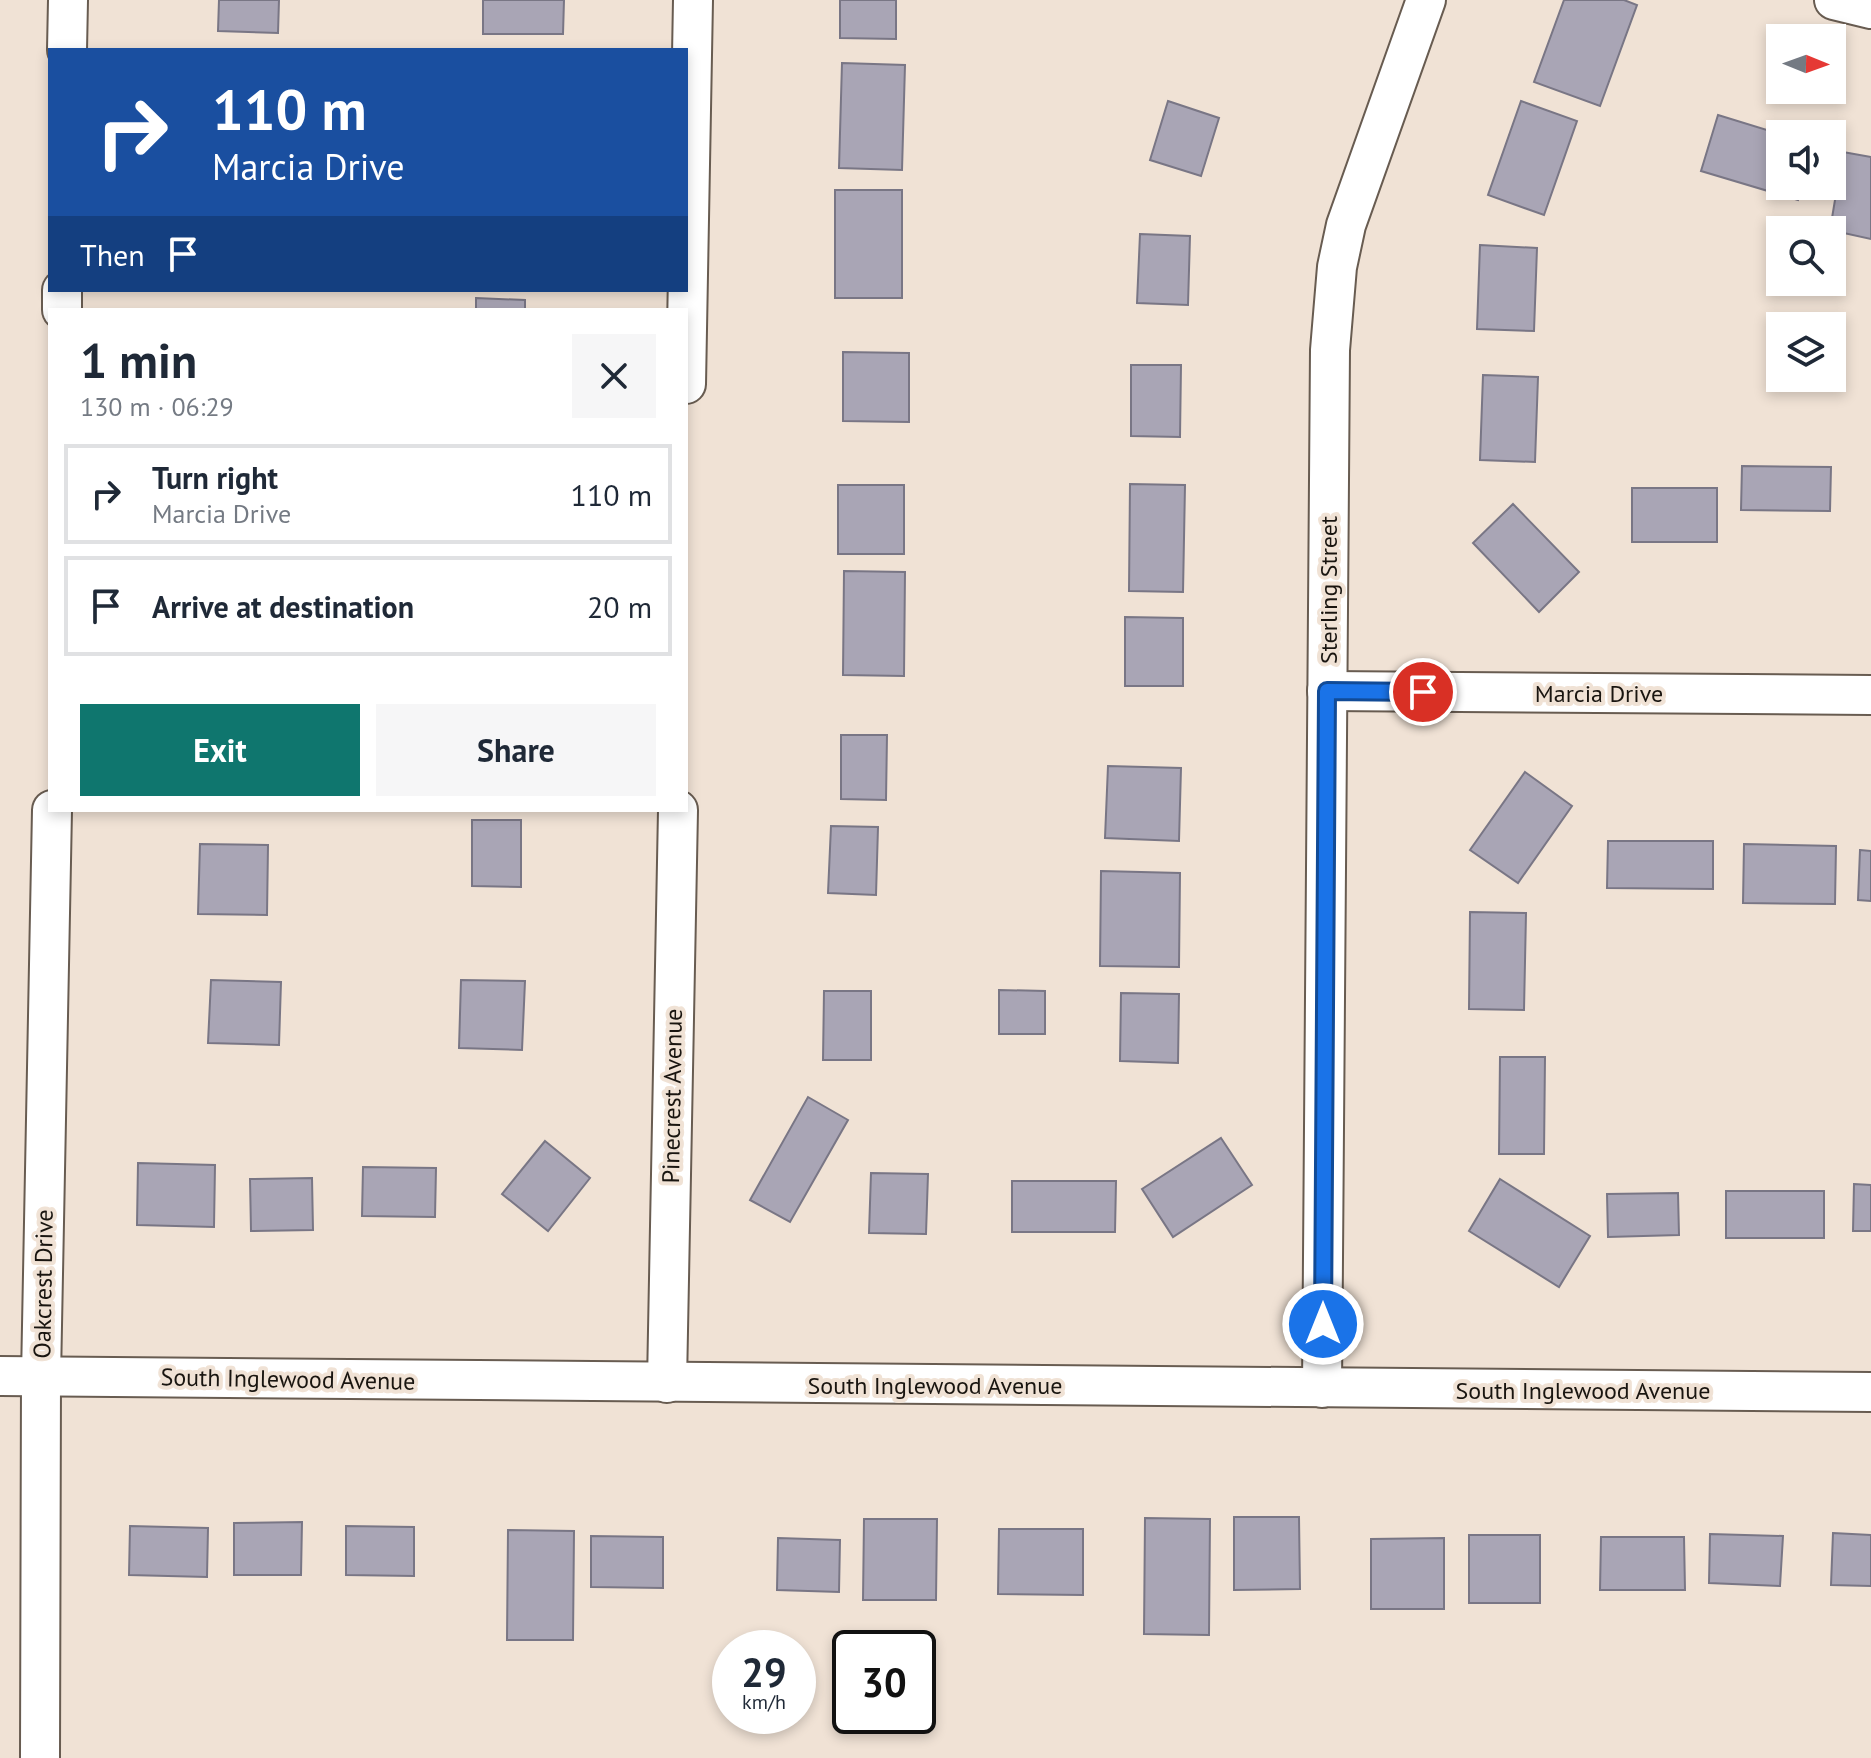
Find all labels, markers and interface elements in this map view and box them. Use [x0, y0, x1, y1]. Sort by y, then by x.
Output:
north arrow [1766, 24, 1846, 104]
map controls [1766, 24, 1846, 392]
text: 110 m [212, 73, 367, 145]
icon: right [80, 80, 184, 184]
button: sound [1766, 120, 1846, 200]
text: Marcia Drive [212, 143, 405, 190]
button: search [1766, 216, 1846, 296]
icon: arrive [161, 232, 205, 276]
text: Then [80, 235, 145, 274]
button: layers [1766, 312, 1846, 392]
text: 1 min [80, 329, 197, 391]
button: close [572, 334, 656, 418]
text: 130 m · 06:29 [80, 390, 234, 423]
text: Turn right [152, 458, 278, 497]
icon: right [84, 472, 128, 516]
text: 110 m [571, 475, 652, 514]
text: Marcia Drive [152, 497, 291, 530]
street label: Sterling Street [1313, 516, 1344, 664]
icon: arrive [84, 584, 128, 628]
text: Arrive at destination [152, 587, 414, 626]
text: 20 m [587, 587, 652, 626]
pin [1389, 658, 1457, 726]
icon: arrive [1401, 670, 1445, 714]
street label: Marcia Drive [1535, 678, 1663, 709]
button: Exit [80, 704, 360, 796]
button: Share [376, 704, 656, 796]
street label: Pinecrest Avenue [655, 1008, 689, 1184]
street label: Oakcrest Drive [26, 1209, 60, 1359]
position arrow [1281, 1282, 1365, 1366]
street label: South Inglewood Avenue [160, 1361, 416, 1397]
street label: South Inglewood Avenue [808, 1370, 1062, 1401]
street label: South Inglewood Avenue [1456, 1375, 1710, 1406]
speed limit sign: 30 [832, 1630, 936, 1734]
text: 29 [741, 1646, 787, 1698]
text: km/h [742, 1689, 786, 1715]

